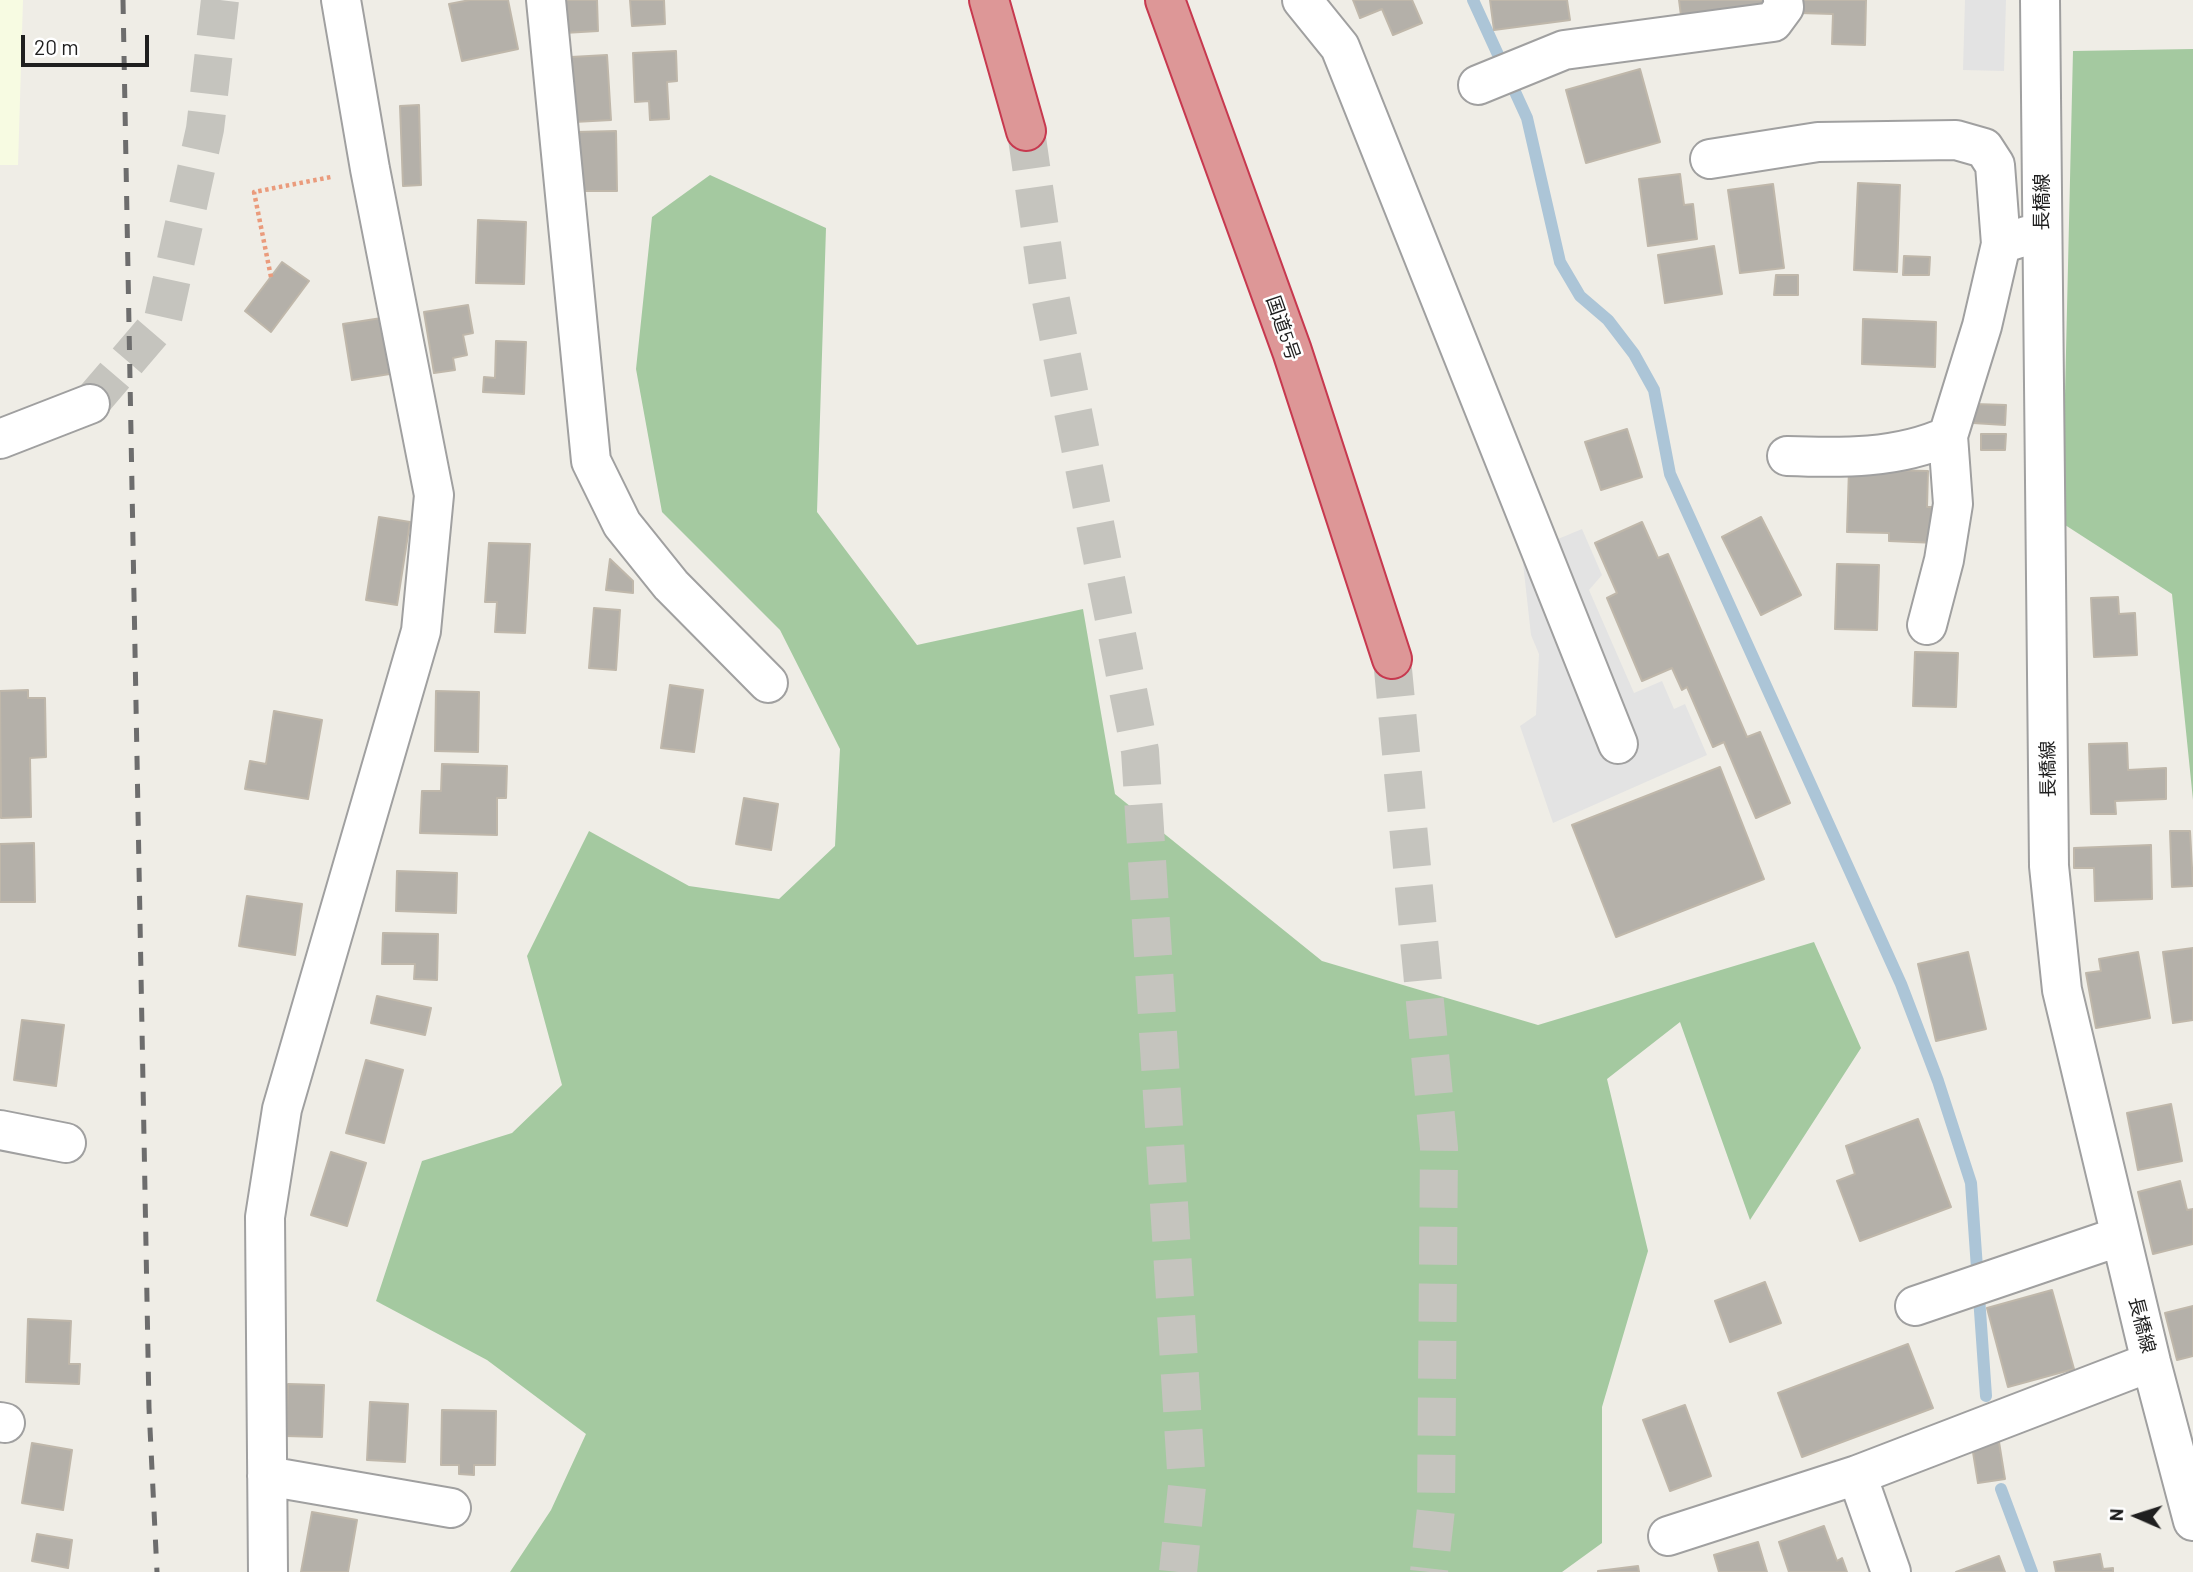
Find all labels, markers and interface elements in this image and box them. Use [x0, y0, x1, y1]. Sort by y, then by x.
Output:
scale bar [24, 21, 152, 65]
text: 20 m [34, 34, 79, 59]
street label: 長橋線 [2031, 174, 2053, 230]
street label: 国道5号 [1261, 293, 1305, 363]
street label: 長橋線 [2036, 740, 2060, 798]
street label: 長橋線 [2124, 1295, 2160, 1355]
north arrow [2102, 1481, 2172, 1551]
text: N [2104, 1508, 2127, 1522]

